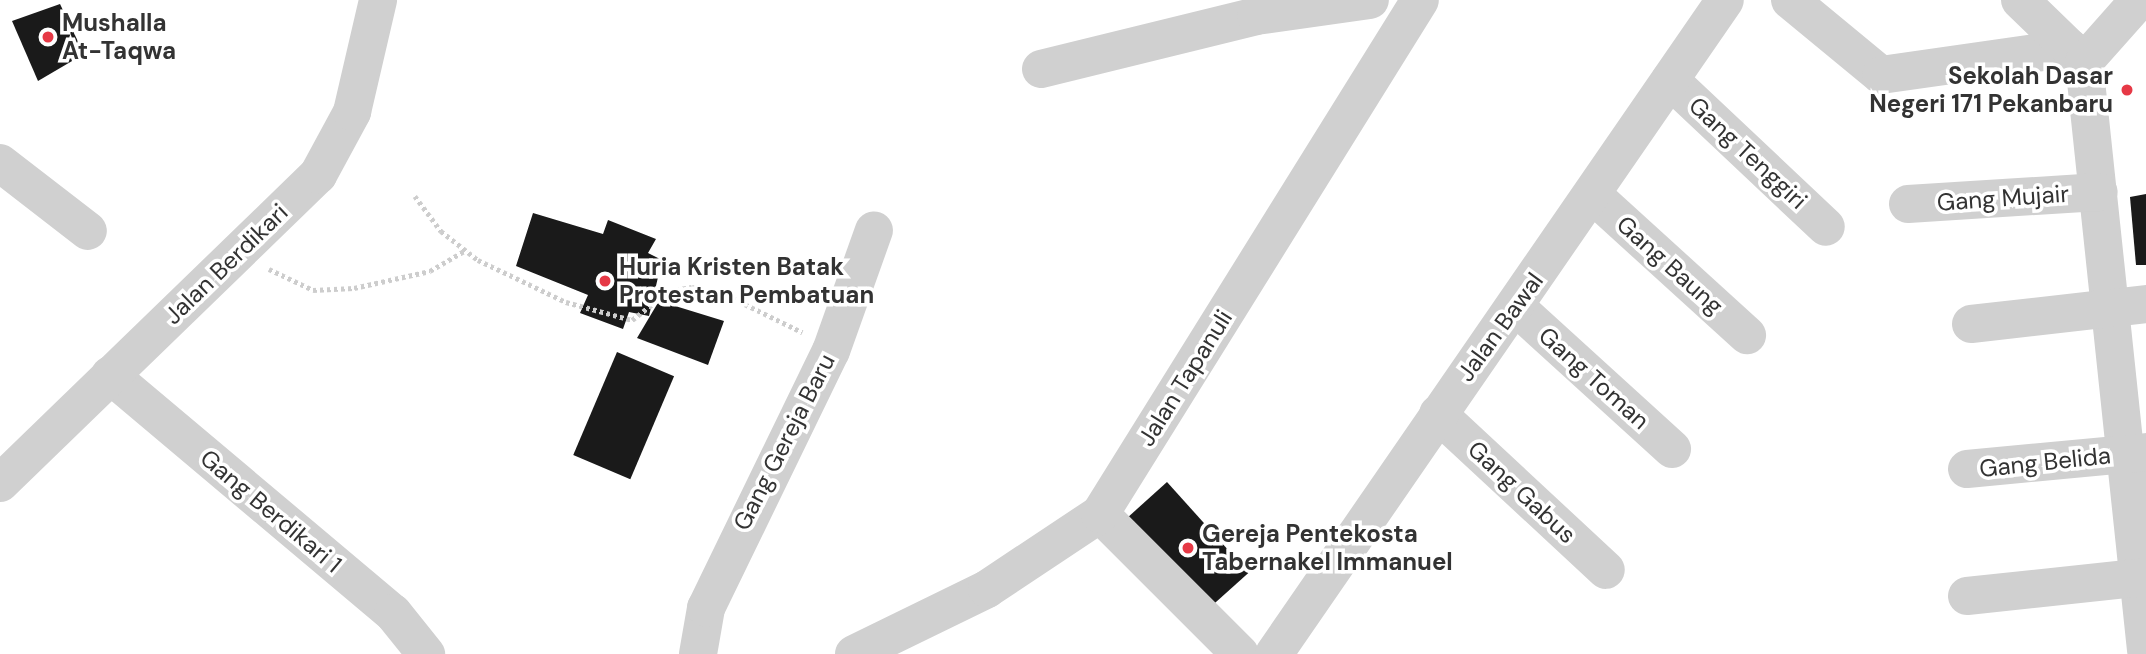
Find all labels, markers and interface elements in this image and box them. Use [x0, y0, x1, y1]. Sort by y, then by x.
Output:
place label: Mushalla At-Taqwa [62, 9, 176, 65]
marker: Mushalla At-Taqwa [40, 29, 56, 45]
place label: Sekolah Dasar Negeri 171 Pekanbaru [1869, 62, 2113, 118]
marker: Sekolah Dasar Negeri 171 Pekanbaru [2119, 82, 2135, 98]
street label: Gang Tenggiri [1683, 91, 1813, 215]
street label: Gang Mujair [1936, 179, 2070, 217]
street label: Jalan Berdikari [158, 198, 294, 330]
street label: Gang Baung [1611, 210, 1729, 320]
place label: Huria Kristen Batak Protestan Pembatuan [619, 253, 874, 309]
street label: Jalan Bawal [1451, 267, 1549, 387]
marker: Huria Kristen Batak Protestan Pembatuan [597, 273, 613, 289]
street label: Jalan Tapanuli [1132, 305, 1238, 451]
street label: Gang Toman [1533, 321, 1655, 435]
street label: Gang Gereja Baru [727, 349, 841, 535]
street label: Gang Gabus [1462, 435, 1582, 549]
street label: Gang Belida [1978, 441, 2112, 483]
street label: Gang Berdikari 1 [194, 443, 348, 579]
place label: Gereja Pentekosta Tabernakel Immanuel [1202, 520, 1453, 576]
marker: Gereja Pentekosta Tabernakel Immanuel [1180, 540, 1196, 556]

